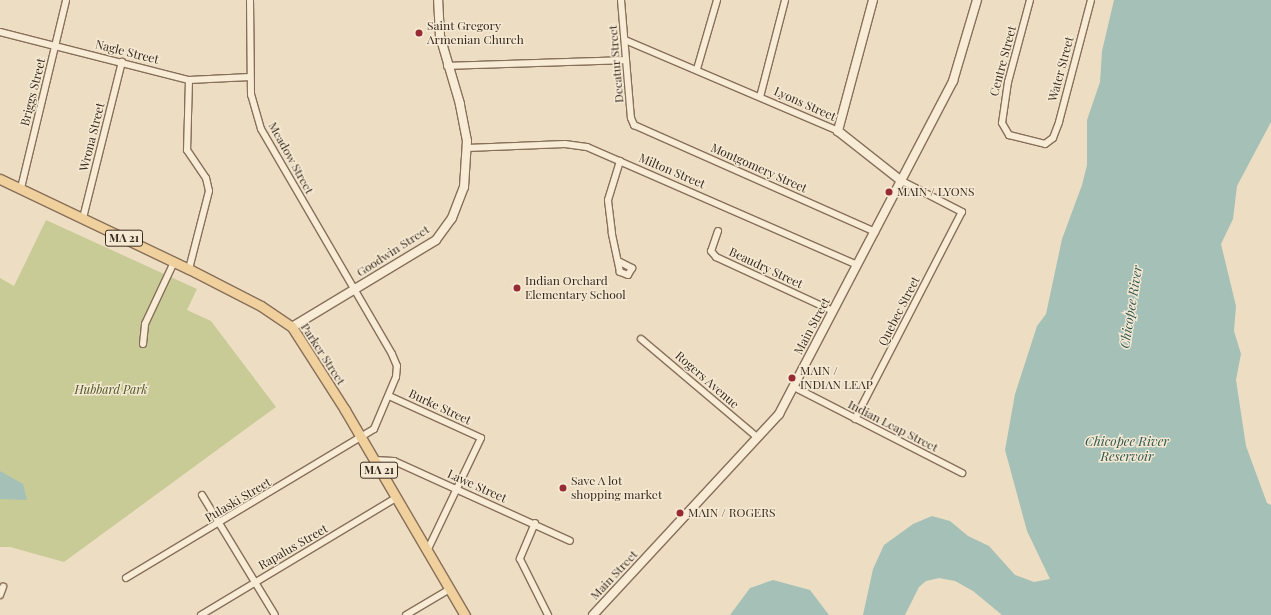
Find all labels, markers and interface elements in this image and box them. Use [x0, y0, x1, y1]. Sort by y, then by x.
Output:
place label: Saint Gregory Armenian Church [427, 19, 524, 47]
street label: Decatur Street [605, 24, 627, 104]
street label: Centre Street [987, 24, 1019, 98]
marker: Saint Gregory Armenian Church [414, 28, 424, 38]
street label: Water Street [1045, 35, 1077, 103]
street label: Nagle Street [94, 37, 160, 67]
street label: Briggs Street [18, 57, 48, 127]
street label: Lyons Street [772, 84, 838, 124]
street label: Wrona Street [77, 101, 107, 173]
street label: Meadow Street [265, 119, 317, 197]
street label: Montgomery Street [709, 140, 809, 196]
street label: Milton Street [637, 151, 707, 191]
place label: MAIN / LYONS [897, 185, 975, 199]
marker: MAIN / LYONS [884, 187, 894, 197]
street label: Goodwin Street [354, 222, 432, 280]
road number: MA 21 [104, 229, 144, 247]
street label: Beaudry Street [727, 245, 805, 291]
water label: Chicopee River [1117, 264, 1145, 350]
place label: Indian Orchard Elementary School [525, 274, 626, 302]
street label: Quebec Street [875, 274, 923, 348]
marker: Indian Orchard Elementary School [512, 283, 522, 293]
street label: Main Street [791, 295, 833, 357]
street label: Parker Street [298, 320, 348, 388]
street label: Rogers Avenue [672, 348, 742, 412]
place label: MAIN / INDIAN LEAP [800, 364, 873, 392]
marker: MAIN / INDIAN LEAP [787, 373, 797, 383]
park label: Hubbard Park [74, 383, 148, 397]
street label: Burke Street [407, 386, 473, 428]
street label: Indian Leap Street [846, 397, 940, 455]
water label: Chicopee River Reservoir [1085, 434, 1169, 465]
road number: MA 21 [359, 461, 399, 479]
street label: Lawe Street [445, 467, 509, 505]
place label: Save A lot shopping market [571, 474, 662, 502]
street label: Pulaski Street [203, 475, 273, 525]
marker: Save A lot shopping market [558, 483, 568, 493]
place label: MAIN / ROGERS [688, 506, 775, 520]
marker: MAIN / ROGERS [675, 508, 685, 518]
street label: Rapalus Street [256, 521, 330, 573]
street label: Main Street [588, 547, 640, 603]

